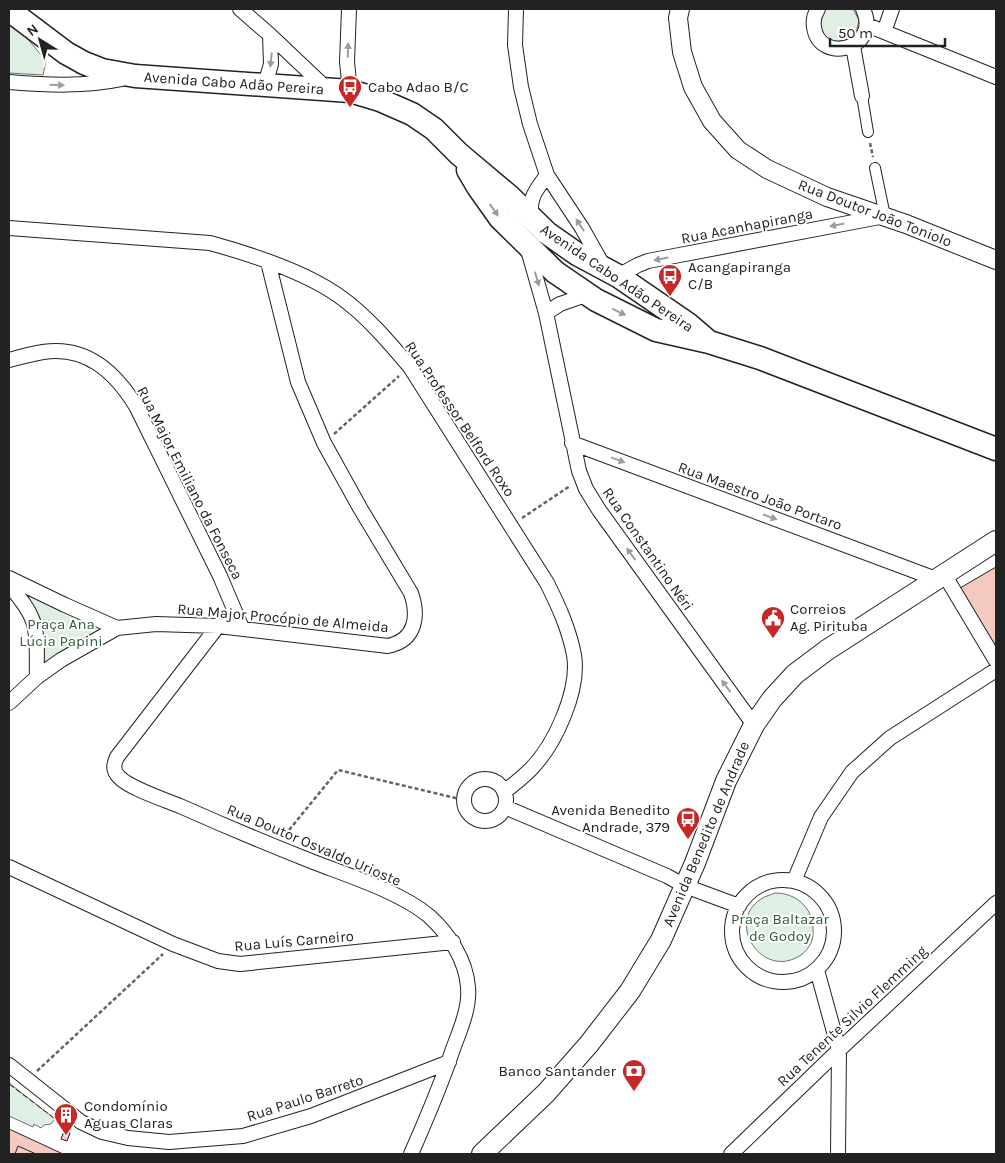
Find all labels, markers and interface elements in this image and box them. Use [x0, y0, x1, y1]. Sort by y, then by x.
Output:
north arrow [15, 15, 65, 65]
scale bar [830, 15, 945, 47]
text: N [23, 20, 42, 40]
text: 50 m [838, 24, 873, 42]
one-way arrow [344, 42, 352, 58]
one-way arrow [267, 53, 275, 69]
street label: Avenida Cabo Adão Pereira [143, 68, 325, 98]
bus stop icon: Cabo Adao B/C [337, 74, 363, 108]
place label: Cabo Adao B/C [368, 78, 469, 96]
one-way arrow [50, 81, 66, 89]
street label: Rua Doutor João Toniolo [796, 175, 954, 251]
one-way arrow [489, 203, 499, 217]
street label: Rua Acanhapiranga [680, 204, 814, 248]
one-way arrow [575, 219, 585, 232]
street label: Avenida Cabo Adão Pereira [537, 220, 697, 336]
one-way arrow [829, 222, 845, 230]
one-way arrow [652, 255, 668, 263]
place label: Acangapiranga C/B [688, 258, 791, 293]
bus stop icon: Acangapiranga C/B [657, 263, 683, 297]
one-way arrow [533, 271, 541, 286]
one-way arrow [612, 308, 626, 316]
street label: Rua Professor Belford Roxo [401, 338, 519, 500]
street label: Rua Major Emiliano da Fonseca [133, 383, 247, 583]
one-way arrow [611, 456, 626, 464]
street label: Rua Maestro João Portaro [676, 458, 844, 534]
street label: Rua Constantino Néri [599, 484, 697, 614]
one-way arrow [763, 513, 778, 521]
one-way arrow [625, 548, 636, 561]
street label: Rua Major Procópio de Almeida [177, 600, 389, 636]
place label: Correios Ag. Pirituba [790, 600, 868, 635]
public building icon: Correios Ag. Pirituba [760, 605, 786, 639]
park label: Praça Ana Lúcia Papini [19, 615, 103, 650]
one-way arrow [720, 680, 731, 693]
street label: Avenida Benedito de Andrade [659, 739, 753, 929]
street label: Rua Doutor Osvaldo Urioste [224, 800, 404, 890]
place label: Avenida Benedito Andrade, 379 [551, 801, 670, 836]
bus stop icon: Avenida Benedito Andrade, 379 [675, 806, 701, 840]
park label: Praça Baltazar de Godoy [731, 910, 830, 945]
street label: Rua Luís Carneiro [234, 927, 354, 955]
street label: Rua Tenente Silvio Flemming [773, 941, 931, 1090]
bank icon: Banco Santander [621, 1058, 647, 1092]
place label: Banco Santander [499, 1062, 617, 1080]
street label: Rua Paulo Barreto [244, 1071, 366, 1125]
place label: Condomínio Aguas Claras [84, 1097, 173, 1132]
building icon: Condomínio Aguas Claras [53, 1102, 79, 1136]

